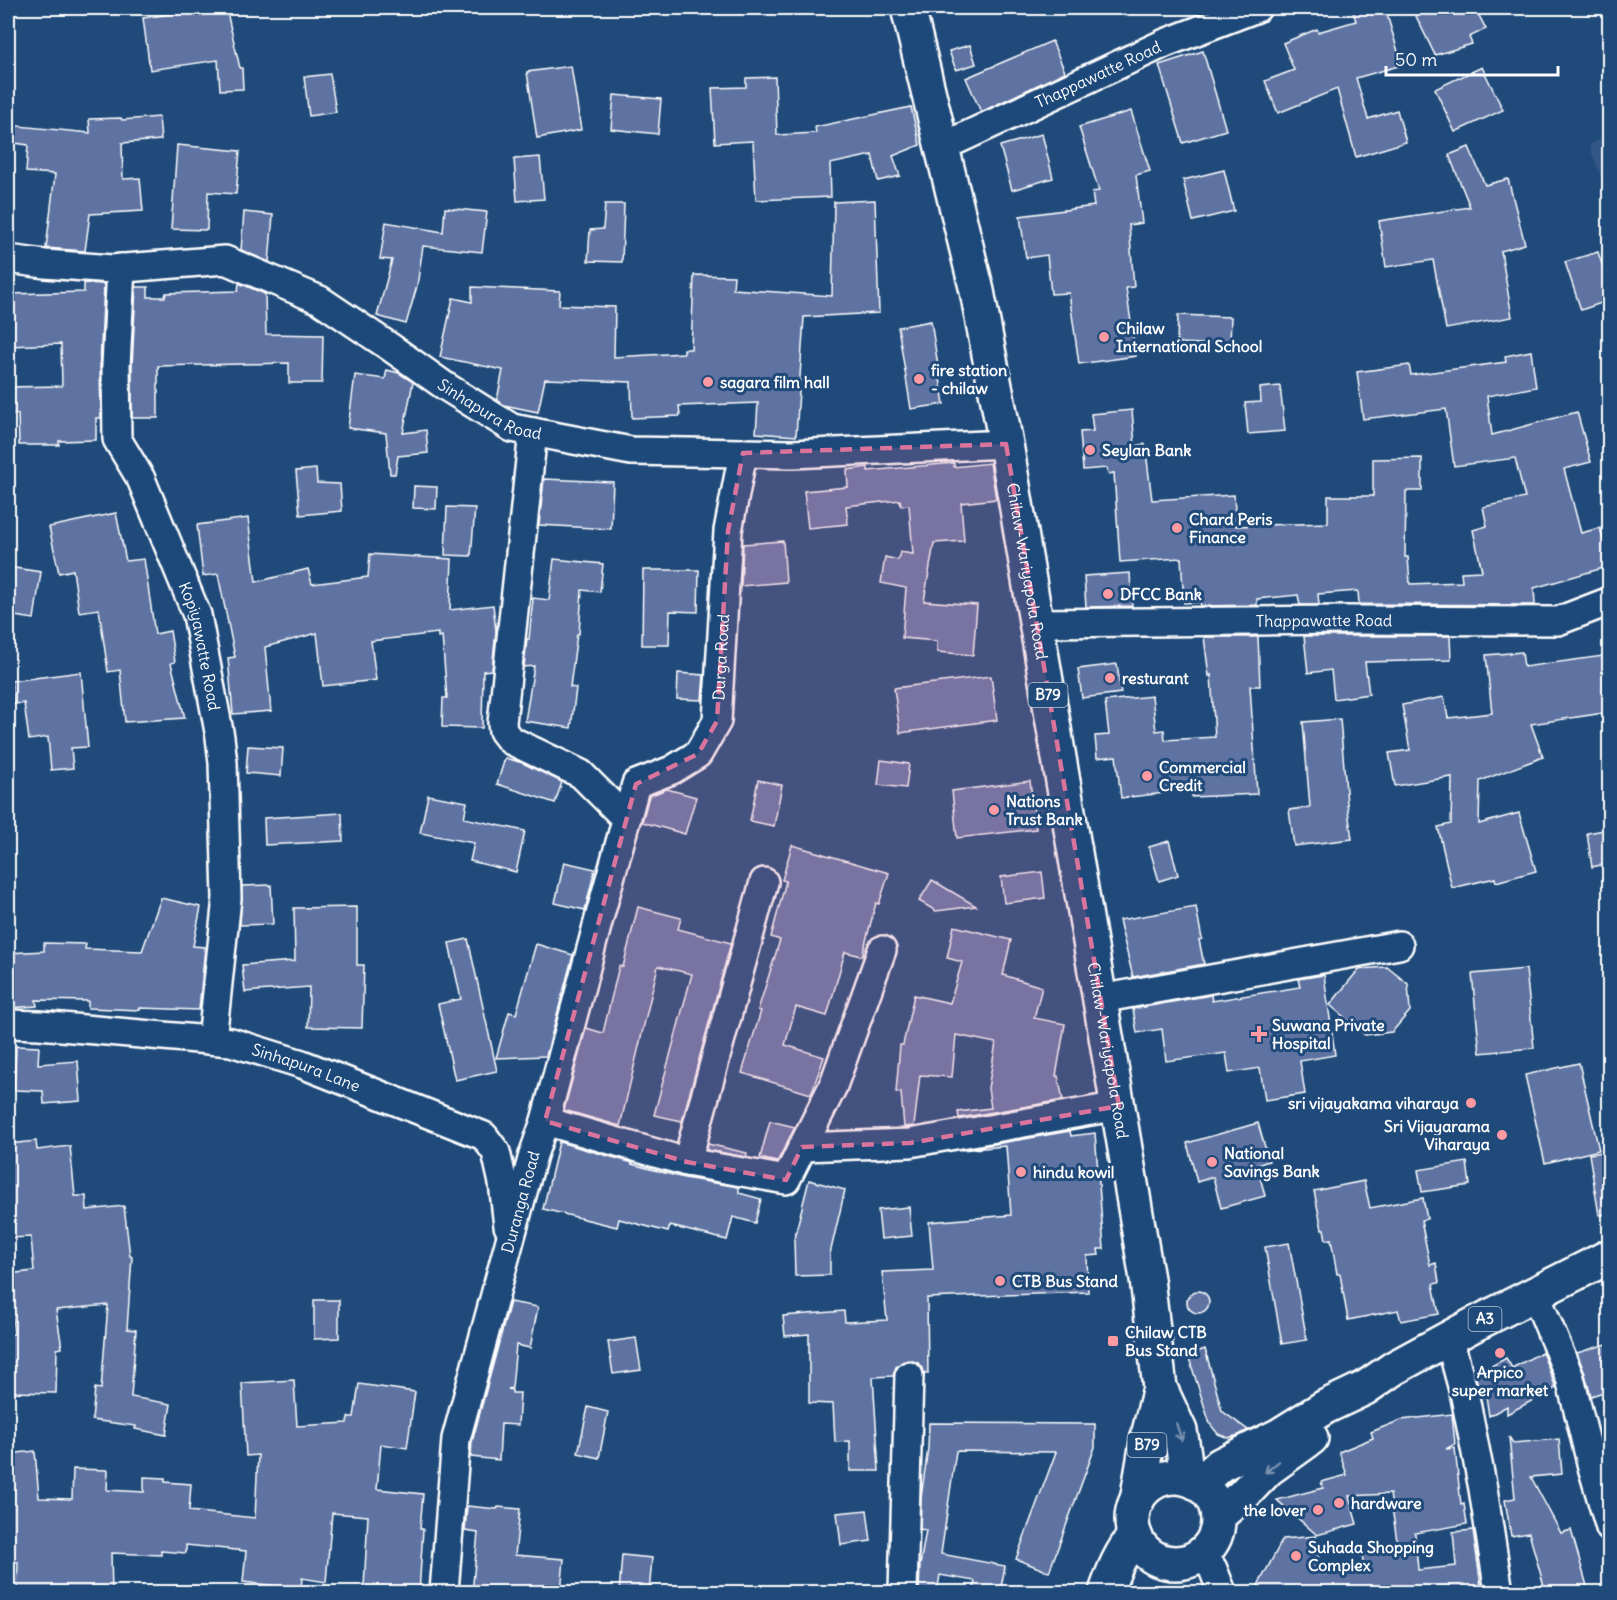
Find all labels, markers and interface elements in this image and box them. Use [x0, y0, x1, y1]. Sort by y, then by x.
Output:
street label: Thappawatte Road [1032, 36, 1164, 112]
scale bar [1386, 39, 1558, 77]
text: 50 m [1395, 48, 1437, 71]
place label: Chilaw International School [1116, 318, 1262, 356]
marker: Chilaw International School [1097, 330, 1111, 344]
place label: fire station - chilaw [931, 360, 1007, 398]
place label: sagara film hall [720, 372, 830, 393]
marker: fire station - chilaw [912, 372, 926, 386]
street label: Sinhapura Road [434, 374, 543, 444]
marker: sagara film hall [701, 375, 715, 389]
place label: Seylan Bank [1102, 440, 1191, 461]
marker: Seylan Bank [1083, 443, 1097, 457]
street label: Chilaw-Wariyapola Road [1003, 481, 1052, 661]
place label: Chard Peris Finance [1189, 509, 1273, 547]
marker: Chard Peris Finance [1170, 521, 1184, 535]
street label: Kopiyawatte Road [174, 579, 225, 712]
place label: DFCC Bank [1120, 584, 1202, 604]
marker: DFCC Bank [1101, 587, 1115, 601]
street label: Thappawatte Road [1256, 610, 1392, 631]
street label: Durga Road [708, 613, 733, 701]
place label: resturant [1122, 668, 1189, 688]
marker: resturant [1103, 671, 1117, 685]
road number: B79 [1028, 683, 1068, 707]
place label: Commercial Credit [1159, 757, 1246, 795]
marker: Commercial Credit [1140, 769, 1154, 783]
place label: Nations Trust Bank [1006, 791, 1083, 829]
marker: Nations Trust Bank [987, 803, 1001, 817]
street label: Chilaw-Wariyapola Road [1084, 961, 1133, 1140]
place label: Suwana Private Hospital [1272, 1015, 1385, 1054]
marker: Suwana Private Hospital [1250, 1025, 1268, 1043]
street label: Sinhapura Lane [249, 1039, 363, 1096]
place label: sri vijayakama viharaya [1288, 1093, 1459, 1114]
marker: sri vijayakama viharaya [1464, 1096, 1478, 1110]
place label: Sri Vijayarama Viharaya [1384, 1116, 1490, 1155]
marker: Sri Vijayarama Viharaya [1495, 1128, 1509, 1142]
place label: National Savings Bank [1224, 1143, 1320, 1182]
street label: Duranga Road [497, 1149, 544, 1255]
marker: National Savings Bank [1205, 1155, 1219, 1169]
place label: hindu kowil [1033, 1162, 1114, 1182]
marker: hindu kowil [1014, 1165, 1028, 1179]
place label: CTB Bus Stand [1012, 1271, 1119, 1291]
marker: CTB Bus Stand [993, 1274, 1007, 1288]
road number: A3 [1468, 1307, 1502, 1331]
place label: Chilaw CTB Bus Stand [1125, 1322, 1207, 1360]
marker: Chilaw CTB Bus Stand [1106, 1334, 1120, 1348]
marker: Arpico super market [1493, 1346, 1507, 1360]
place label: Arpico super market [1452, 1362, 1549, 1401]
one-way arrow [1174, 1422, 1185, 1441]
road number: B79 [1128, 1433, 1166, 1457]
one-way arrow [1264, 1460, 1280, 1473]
place label: hardware [1351, 1493, 1422, 1513]
marker: hardware [1332, 1496, 1346, 1510]
place label: the lover [1243, 1500, 1306, 1520]
marker: the lover [1311, 1503, 1325, 1517]
place label: Suhada Shopping Complex [1308, 1537, 1434, 1576]
marker: Suhada Shopping Complex [1289, 1549, 1303, 1563]

